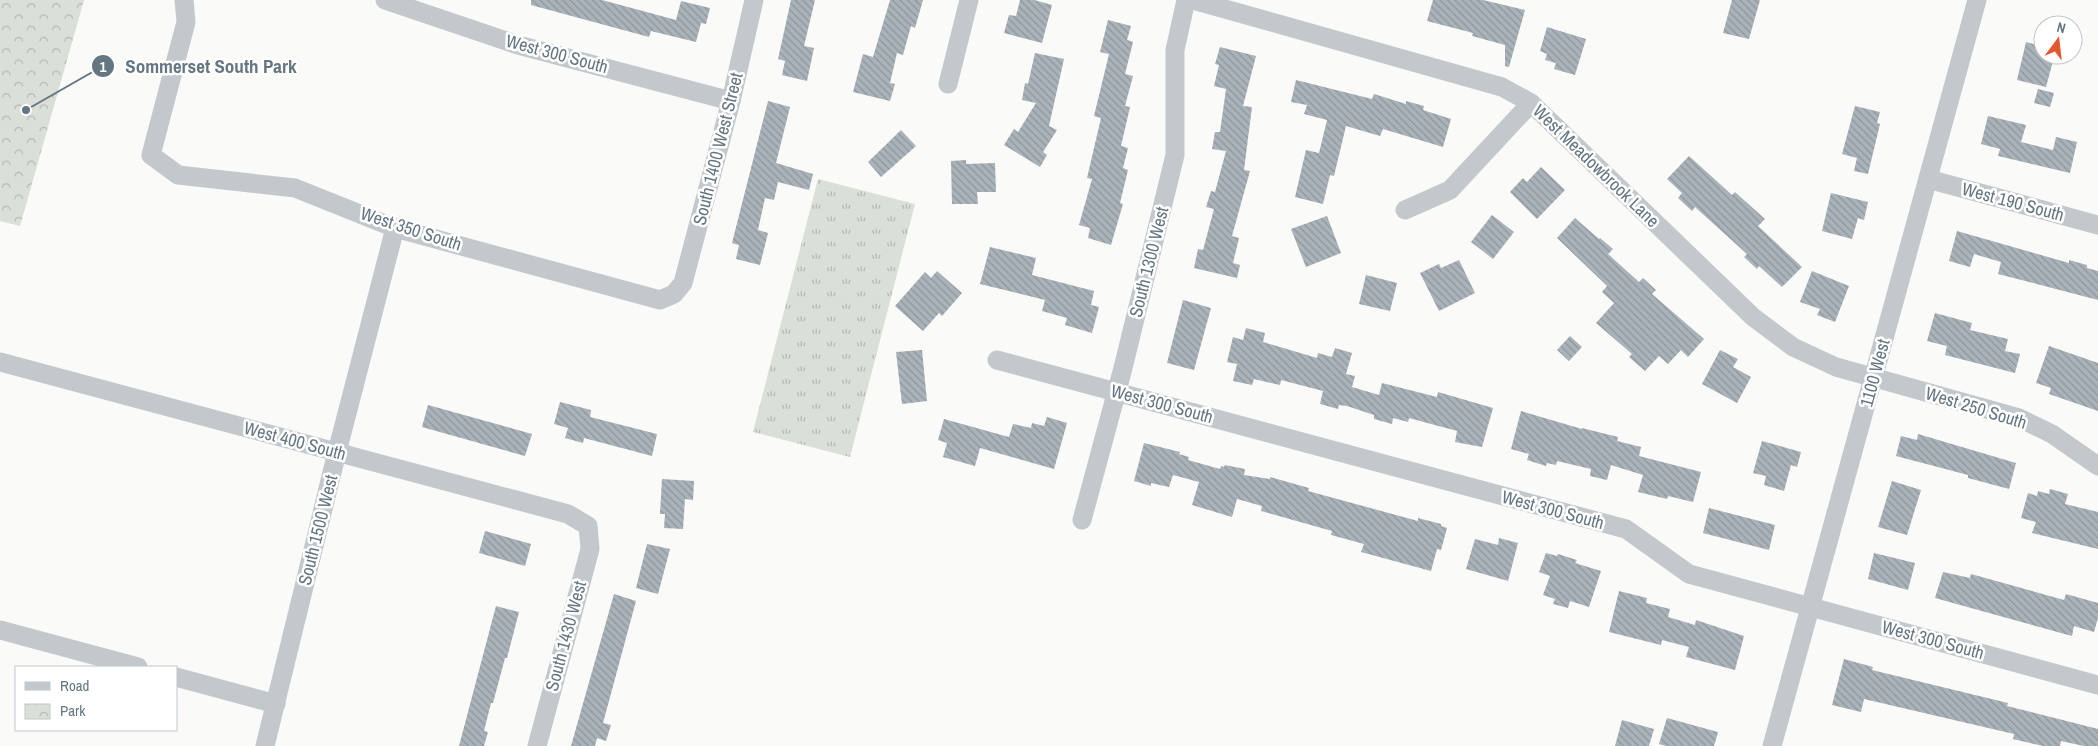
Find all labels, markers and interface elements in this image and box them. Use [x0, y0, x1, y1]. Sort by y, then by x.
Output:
north arrow [2033, 15, 2083, 65]
text: N [2055, 18, 2068, 37]
street label: West 300 South [503, 28, 611, 79]
callout: Sommerset South Park [91, 49, 307, 83]
text: Sommerset South Park [125, 53, 297, 79]
text: 1 [100, 56, 107, 77]
street label: South 1400 West Street [686, 70, 749, 228]
street label: West Meadowbrook Lane [1528, 99, 1665, 233]
street label: West 190 South [1959, 176, 2067, 227]
street label: West 350 South [357, 200, 465, 257]
street label: South 1300 West [1123, 204, 1174, 320]
street label: 1100 West [1853, 336, 1896, 410]
street label: West 300 South [1108, 378, 1216, 429]
street label: West 250 South [1922, 380, 2030, 435]
street label: West 400 South [241, 415, 349, 466]
street label: South 1500 West [292, 472, 343, 588]
street label: West 300 South [1499, 484, 1607, 535]
street label: South 1430 West [539, 578, 592, 694]
street label: West 300 South [1879, 614, 1987, 665]
legend [15, 666, 178, 731]
text: Road [60, 675, 89, 696]
text: Park [60, 700, 86, 721]

